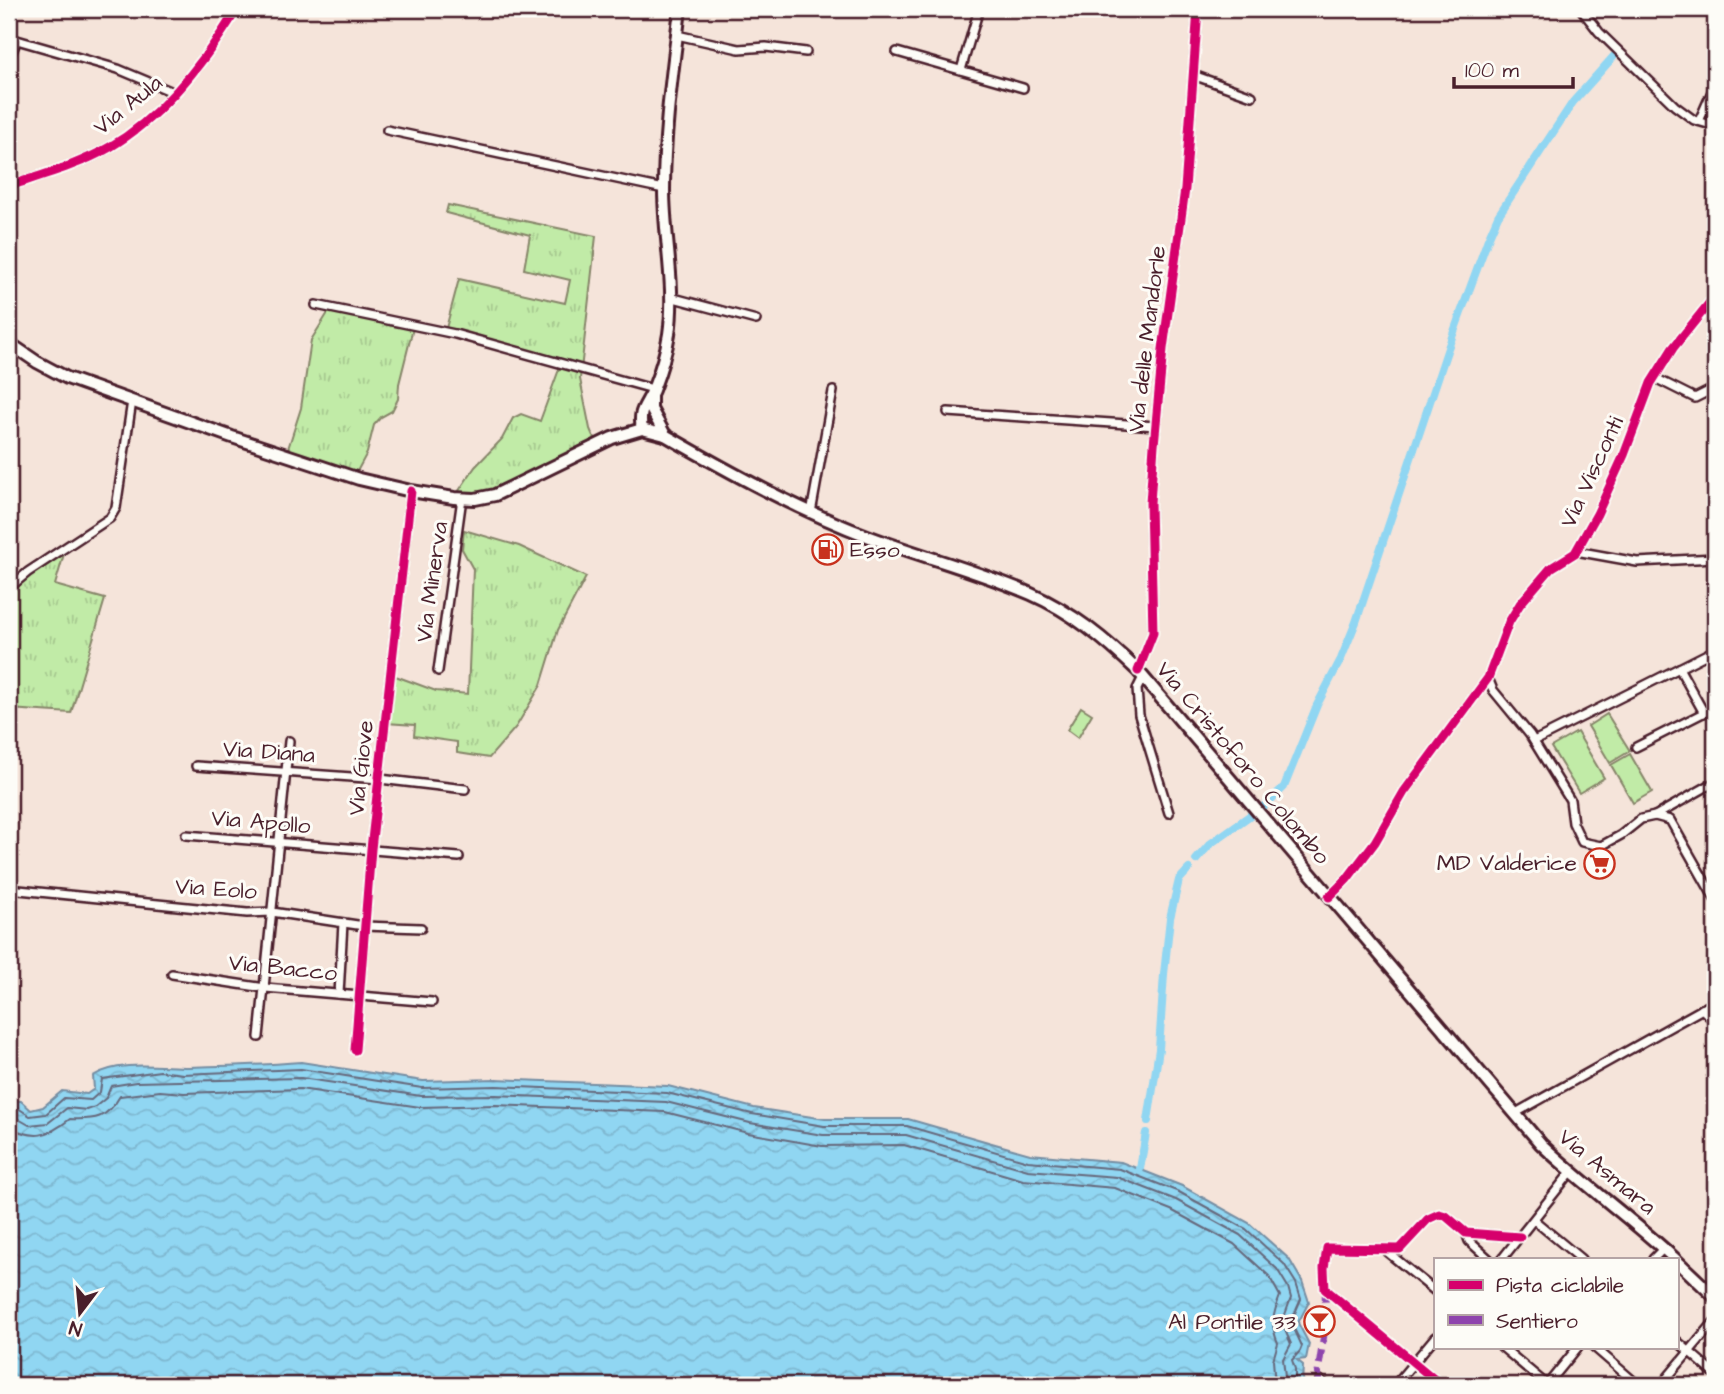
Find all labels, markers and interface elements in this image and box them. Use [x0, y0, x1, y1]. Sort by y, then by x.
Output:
scale bar [1454, 46, 1574, 90]
text: 100 m [1465, 56, 1520, 85]
street label: Via Aula [87, 67, 170, 143]
street label: Via delle Mandorle [1120, 244, 1174, 434]
street label: Via Visconti [1552, 410, 1632, 533]
street label: Via Minerva [408, 519, 456, 644]
fuel station icon: Esso [810, 533, 844, 567]
place label: Esso [850, 534, 900, 566]
street label: Via Cristoforo Colombo [1148, 655, 1338, 871]
street label: Via Giove [340, 719, 382, 817]
street label: Via Diana [222, 733, 316, 771]
street label: Via Apollo [210, 802, 312, 842]
supermarket icon: MD Valderice [1583, 846, 1617, 880]
place label: MD Valderice [1437, 847, 1577, 879]
street label: Via Eolo [174, 870, 258, 908]
street label: Via Bacco [227, 946, 339, 990]
street label: Via Asmara [1551, 1121, 1663, 1223]
legend [1434, 1258, 1678, 1348]
text: Pista ciclabile [1496, 1271, 1624, 1300]
north arrow [46, 1278, 116, 1348]
bar icon: Al Pontile 33 [1302, 1305, 1336, 1339]
place label: Al Pontile 33 [1168, 1306, 1296, 1338]
text: Sentiero [1496, 1307, 1578, 1336]
text: N [66, 1313, 85, 1343]

